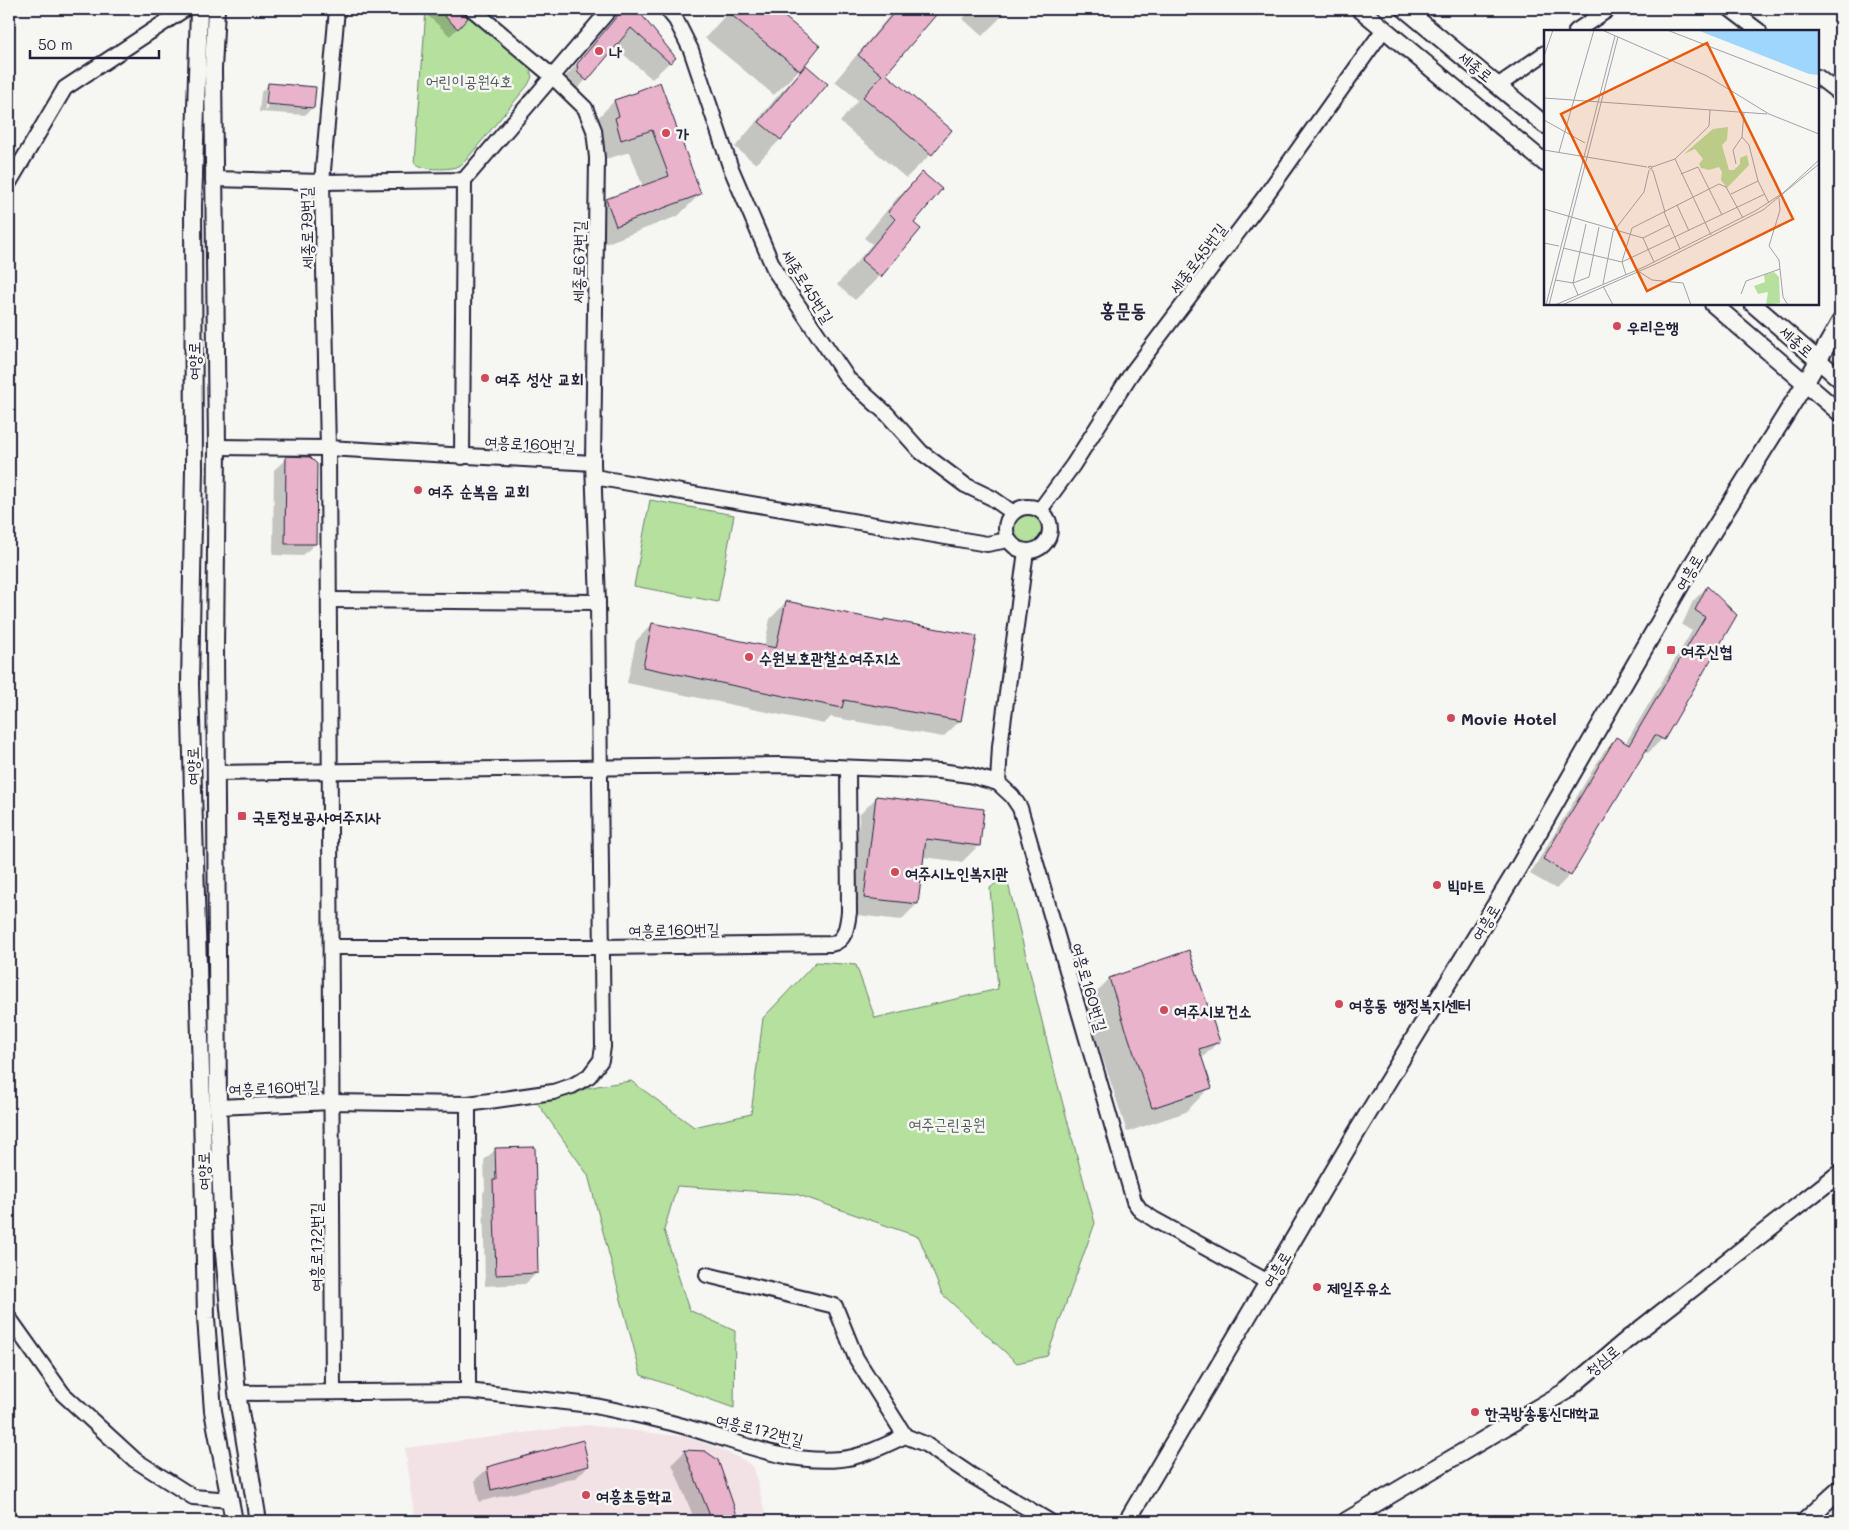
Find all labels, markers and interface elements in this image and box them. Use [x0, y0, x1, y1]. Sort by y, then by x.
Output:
scale bar [30, 28, 159, 60]
inset map [1544, 30, 1819, 305]
text: 50 m [38, 34, 73, 54]
place label: 나 [609, 41, 623, 62]
marker: 나 [593, 45, 605, 57]
street label: 세종로 [1454, 46, 1498, 86]
park label: 어린이공원4호 [426, 70, 512, 91]
place label: 가 [676, 123, 689, 144]
marker: 가 [660, 127, 672, 139]
street label: 세종로79번길 [295, 186, 317, 270]
street label: 세종로45번길 [1164, 218, 1230, 298]
street label: 세종로67번길 [567, 220, 589, 304]
street label: 세종로45번길 [777, 245, 839, 327]
district label: 홍문동 [1100, 297, 1146, 322]
place label: 우리은행 [1627, 316, 1679, 337]
marker: 우리은행 [1611, 320, 1623, 332]
street label: 세종로 [1776, 320, 1818, 362]
street label: 여양로 [183, 342, 204, 380]
place label: 여주 성산 교회 [495, 368, 584, 389]
marker: 여주 성산 교회 [479, 372, 491, 384]
street label: 여흥로160번길 [484, 430, 576, 456]
place label: 여주 순복음 교회 [428, 480, 530, 501]
marker: 여주 순복음 교회 [412, 484, 424, 496]
street label: 여흥로 [1669, 550, 1707, 594]
place label: 여주신협 [1681, 640, 1733, 661]
marker: 여주신협 [1665, 644, 1677, 656]
place label: 수원보호관찰소여주지소 [759, 647, 901, 668]
marker: 수원보호관찰소여주지소 [743, 651, 755, 663]
place label: Movie Hotel [1461, 708, 1557, 729]
marker: Movie Hotel [1445, 712, 1457, 724]
street label: 여양로 [181, 747, 203, 785]
place label: 국토정보공사여주지사 [252, 806, 381, 827]
marker: 국토정보공사여주지사 [236, 810, 248, 822]
place label: 여주시노인복지관 [905, 862, 1008, 883]
marker: 여주시노인복지관 [889, 866, 901, 878]
place label: 빅마트 [1447, 875, 1486, 896]
marker: 빅마트 [1431, 879, 1443, 891]
street label: 여흥로 [1466, 900, 1504, 944]
street label: 여흥로160번길 [628, 918, 720, 940]
street label: 여흥로160번길 [1067, 940, 1113, 1034]
place label: 여흥동 행정복지센터 [1349, 994, 1471, 1015]
marker: 여흥동 행정복지센터 [1333, 998, 1345, 1010]
place label: 여주시보건소 [1174, 1000, 1251, 1021]
marker: 여주시보건소 [1158, 1004, 1170, 1016]
street label: 여흥로160번길 [228, 1075, 320, 1099]
park label: 여주근린공원 [908, 1113, 986, 1134]
street label: 여양로 [192, 1152, 214, 1190]
street label: 여흥로172번길 [305, 1202, 326, 1292]
street label: 여흥로 [1257, 1247, 1295, 1291]
place label: 제일주유소 [1327, 1277, 1392, 1298]
marker: 제일주유소 [1311, 1281, 1323, 1293]
street label: 청심로 [1580, 1340, 1624, 1380]
place label: 한국방송통신대학교 [1484, 1402, 1601, 1423]
marker: 한국방송통신대학교 [1469, 1406, 1481, 1418]
street label: 여흥로172번길 [714, 1408, 806, 1450]
place label: 여흥초등학교 [596, 1485, 673, 1506]
marker: 여흥초등학교 [580, 1489, 592, 1501]

